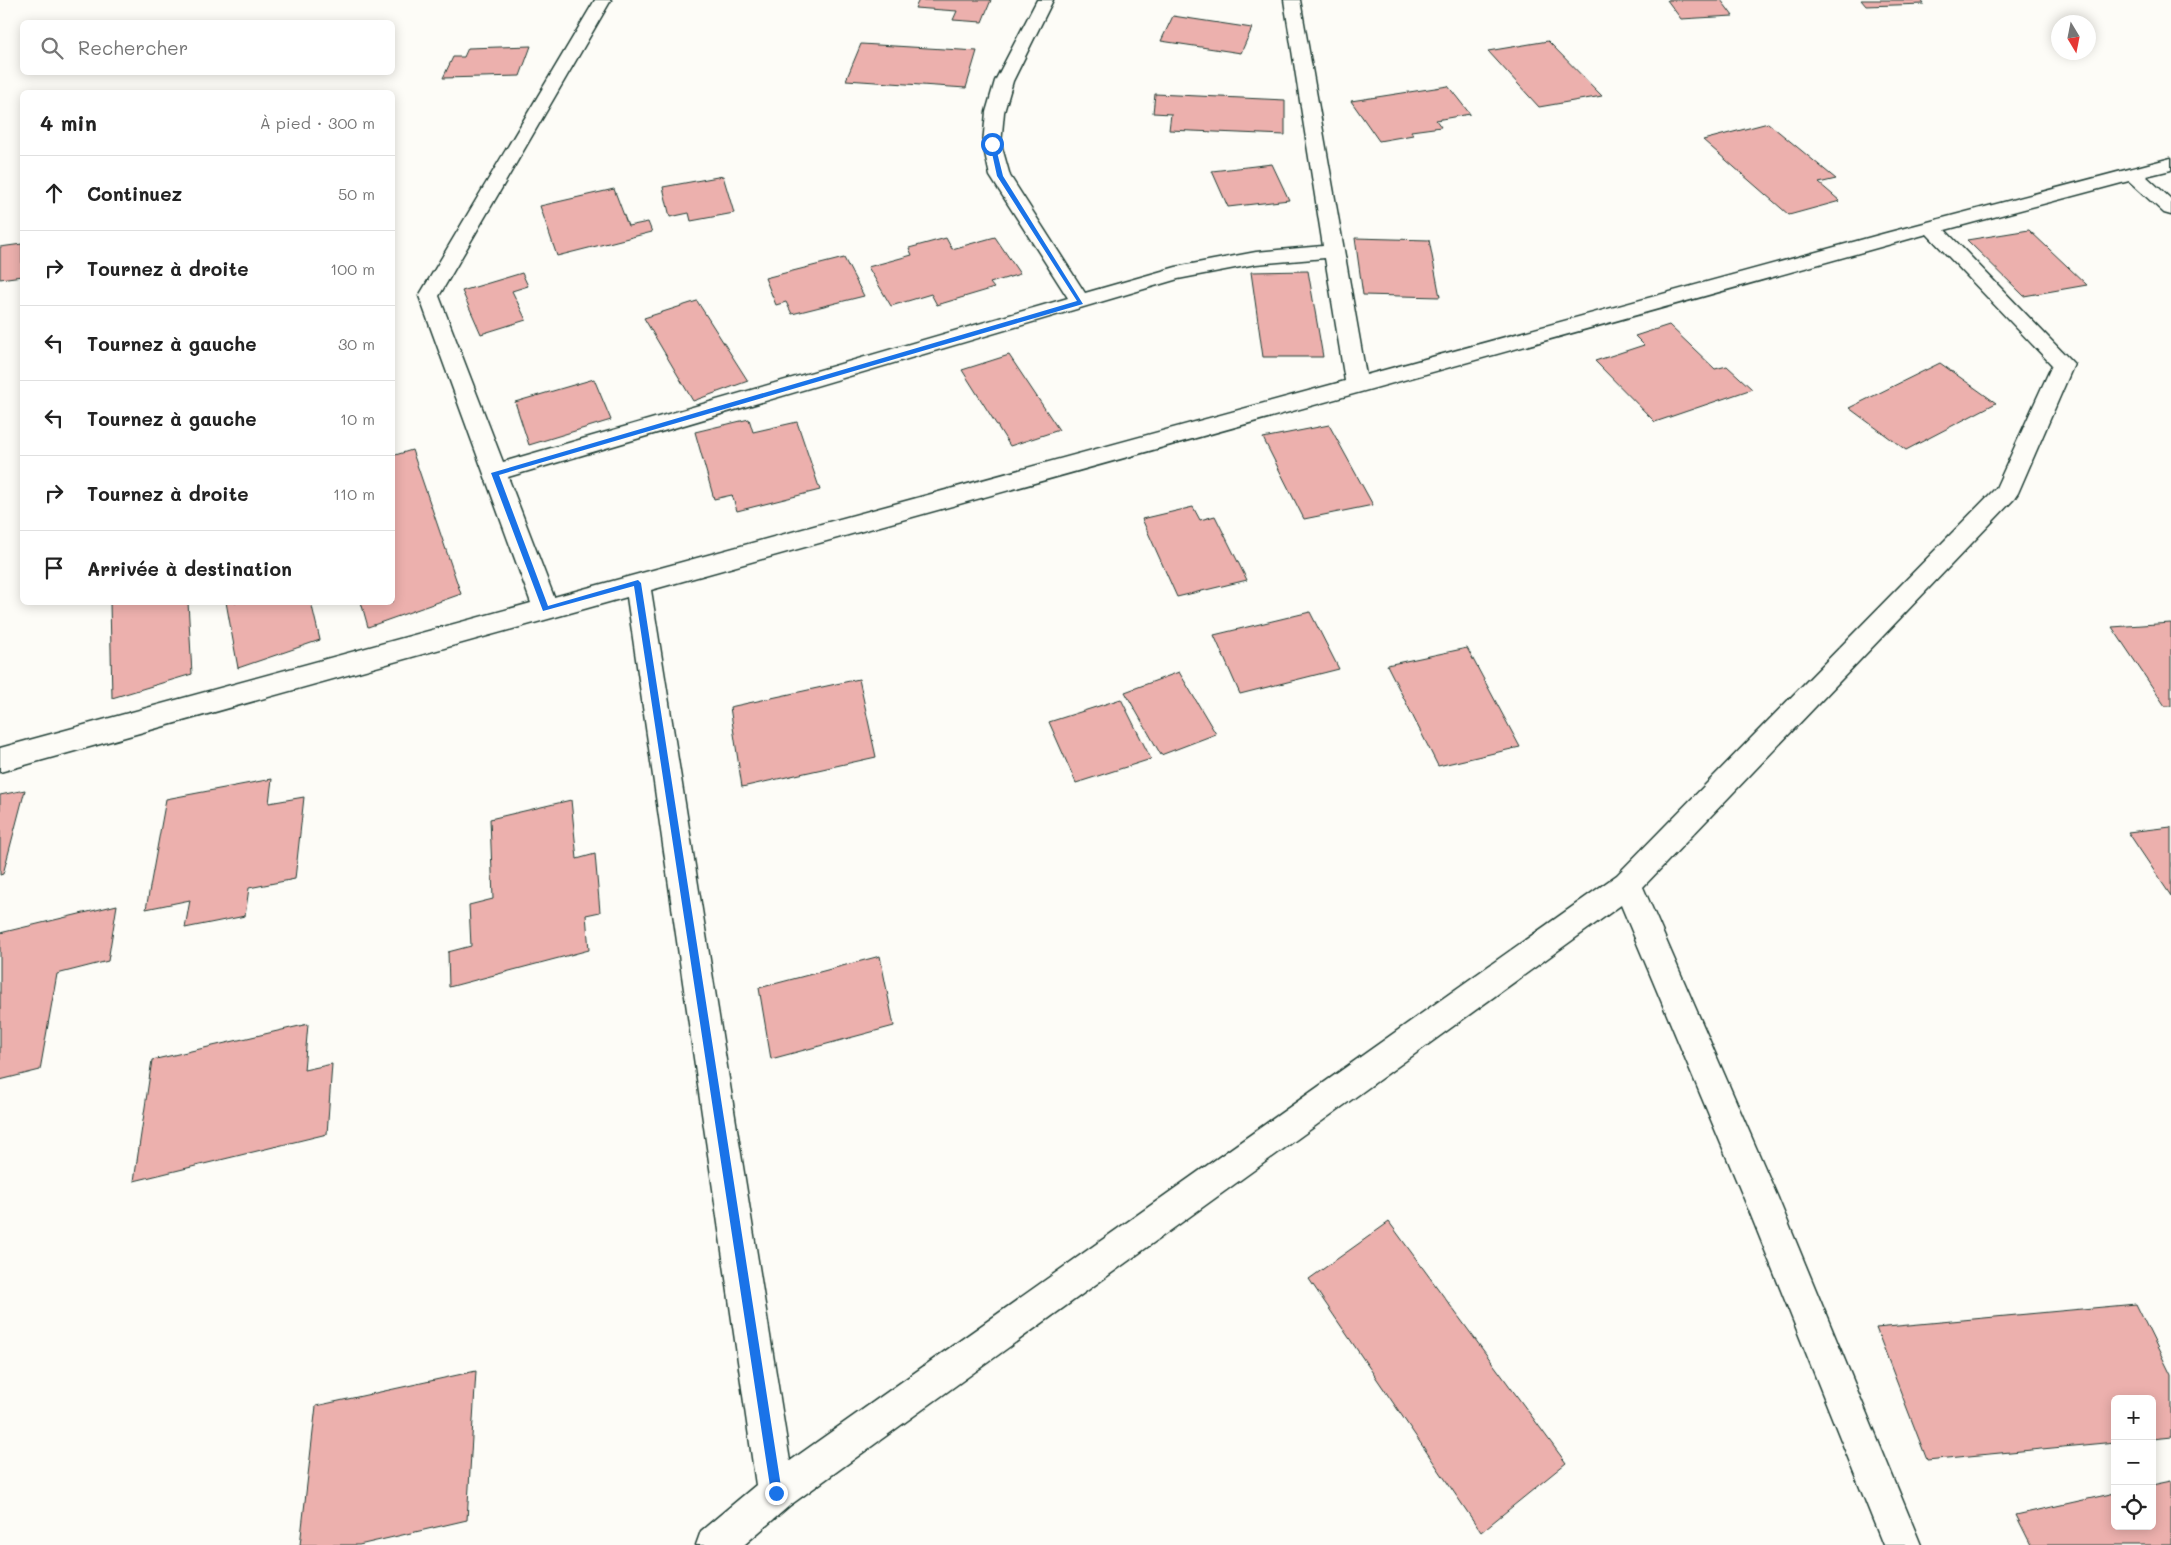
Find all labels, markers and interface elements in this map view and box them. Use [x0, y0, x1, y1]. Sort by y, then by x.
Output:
north arrow [2051, 15, 2096, 60]
search box [20, 20, 395, 75]
icon: search [38, 34, 66, 62]
text: Rechercher [78, 35, 188, 60]
text: 4 min [40, 109, 97, 136]
text: À pied · 300 m [260, 112, 375, 133]
route start [981, 133, 1004, 156]
icon: ahead [40, 179, 68, 207]
text: Continuez [87, 181, 182, 206]
text: 50 m [338, 183, 375, 204]
icon: right [40, 254, 68, 282]
text: Tournez à droite [87, 256, 249, 281]
text: 100 m [330, 258, 375, 279]
icon: left [40, 329, 68, 357]
text: Tournez à gauche [87, 331, 256, 356]
text: 30 m [338, 333, 375, 354]
icon: left [40, 404, 68, 432]
text: Tournez à gauche [87, 406, 256, 431]
text: 10 m [340, 408, 375, 429]
icon: right [40, 479, 68, 507]
text: Tournez à droite [87, 481, 249, 506]
text: 110 m [333, 483, 375, 504]
icon: arrive [40, 554, 68, 582]
text: Arrivée à destination [87, 556, 292, 581]
map controls [2111, 1395, 2156, 1530]
button: + [2111, 1395, 2156, 1440]
button: − [2111, 1440, 2156, 1485]
route end [765, 1482, 788, 1505]
button: locate [2111, 1485, 2156, 1530]

